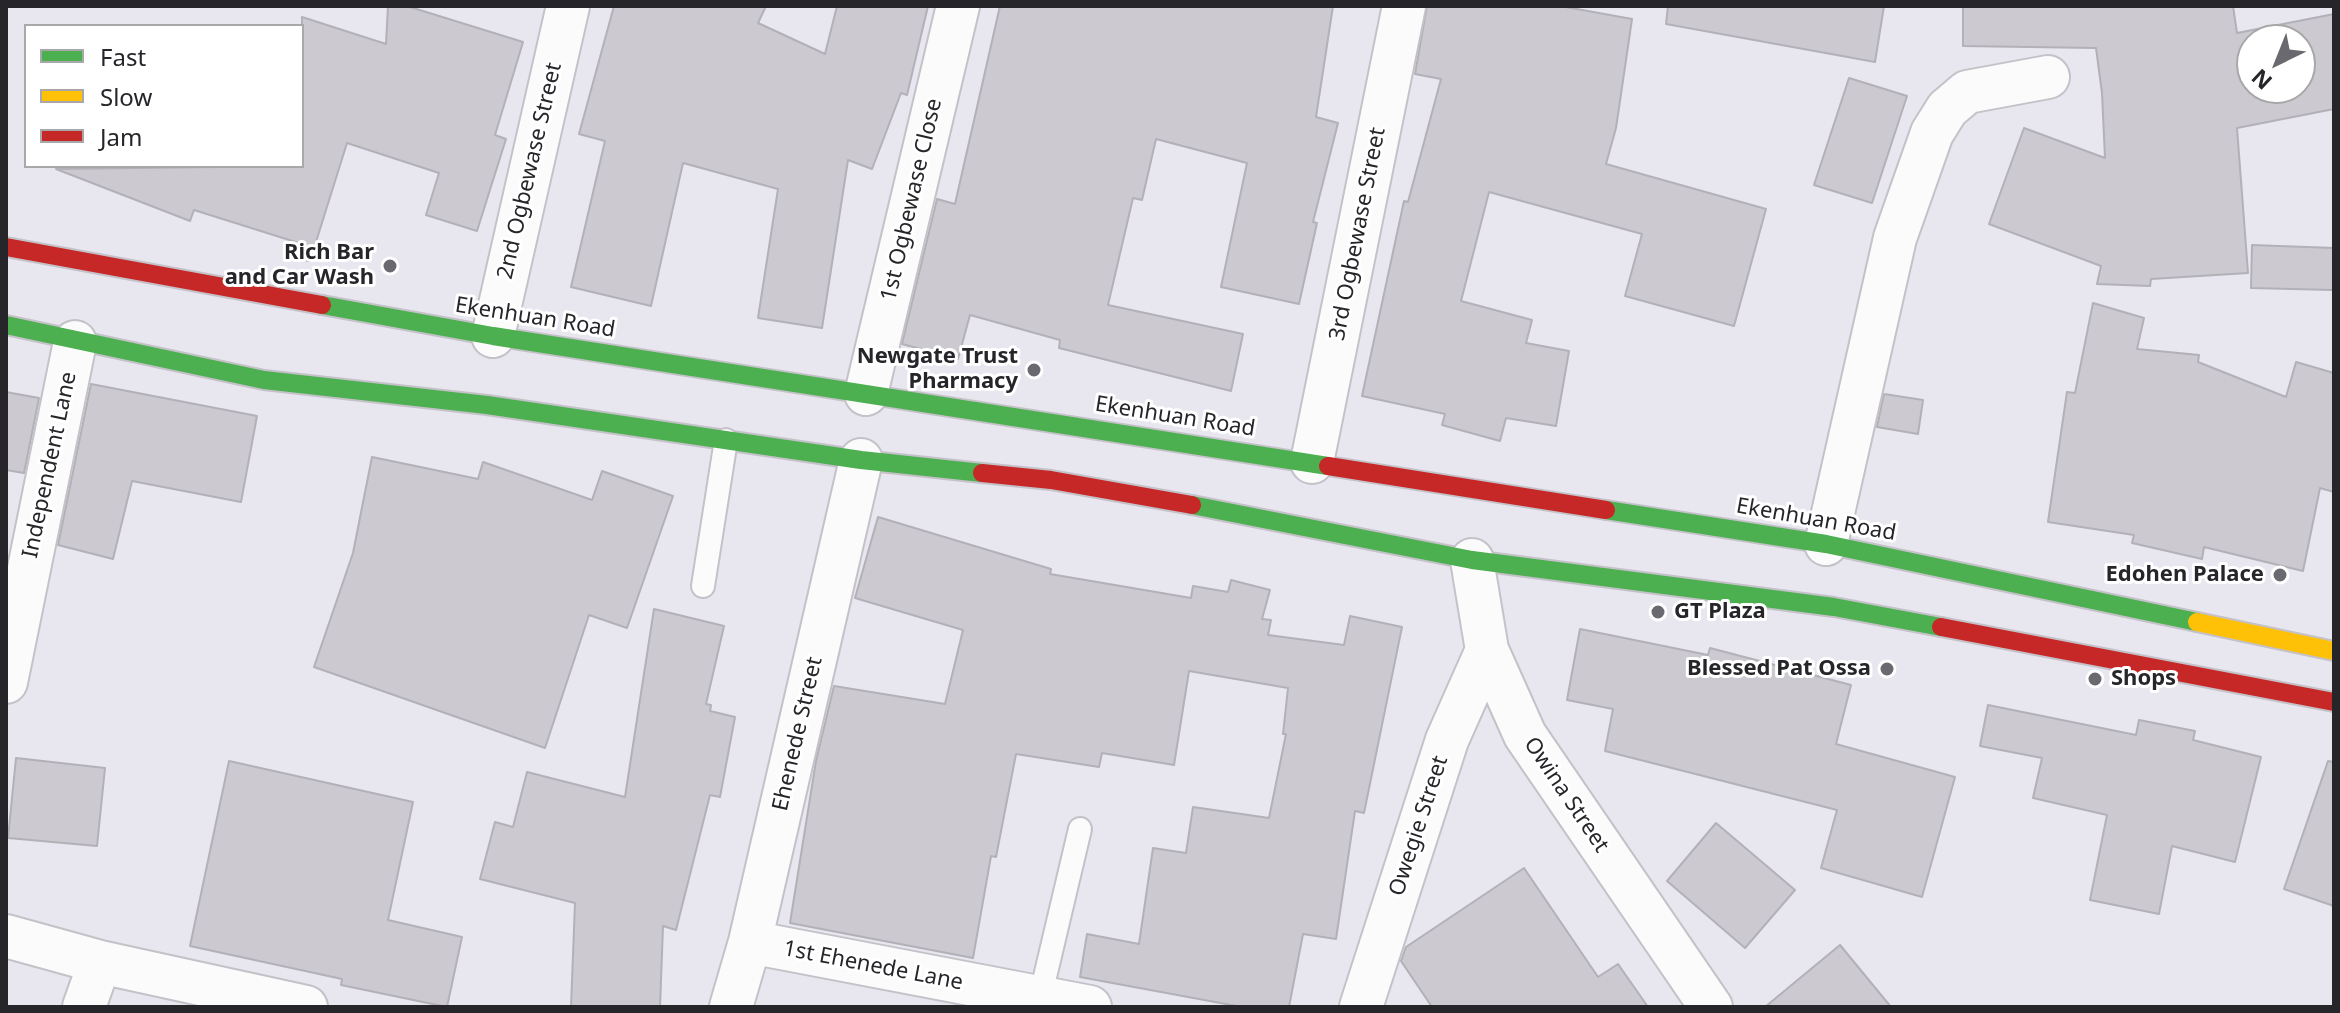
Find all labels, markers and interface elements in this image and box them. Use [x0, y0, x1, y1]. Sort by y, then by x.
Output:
legend [24, 24, 304, 168]
north arrow [2236, 24, 2316, 104]
text: Fast [100, 40, 146, 73]
street label: 2nd Ogbewase Street [492, 60, 568, 282]
text: N [2244, 63, 2278, 97]
text: Slow [100, 80, 152, 113]
street label: 1st Ogbewase Close [876, 96, 948, 304]
text: Jam [100, 120, 142, 153]
street label: 3rd Ogbewase Street [1324, 125, 1392, 343]
place label: Rich Bar and Car Wash [225, 240, 374, 292]
marker: Rich Bar and Car Wash [381, 257, 399, 275]
street label: Ekenhuan Road [453, 292, 617, 344]
place label: Newgate Trust Pharmacy [857, 344, 1018, 396]
marker: Newgate Trust Pharmacy [1025, 361, 1043, 379]
street label: Independent Lane [17, 370, 83, 560]
street label: Ekenhuan Road [1093, 391, 1257, 443]
street label: Ekenhuan Road [1734, 493, 1898, 547]
place label: Edohen Palace [2106, 562, 2264, 588]
marker: Edohen Palace [2271, 566, 2289, 584]
place label: GT Plaza [1674, 599, 1766, 625]
marker: GT Plaza [1649, 603, 1667, 621]
street label: Ehenede Street [767, 654, 829, 814]
place label: Blessed Pat Ossa [1687, 656, 1871, 682]
marker: Blessed Pat Ossa [1878, 660, 1896, 678]
place label: Shops [2111, 666, 2176, 692]
marker: Shops [2086, 670, 2104, 688]
street label: Owina Street [1518, 732, 1614, 858]
street label: Owegie Street [1384, 753, 1454, 899]
street label: 1st Ehenede Lane [781, 936, 965, 996]

